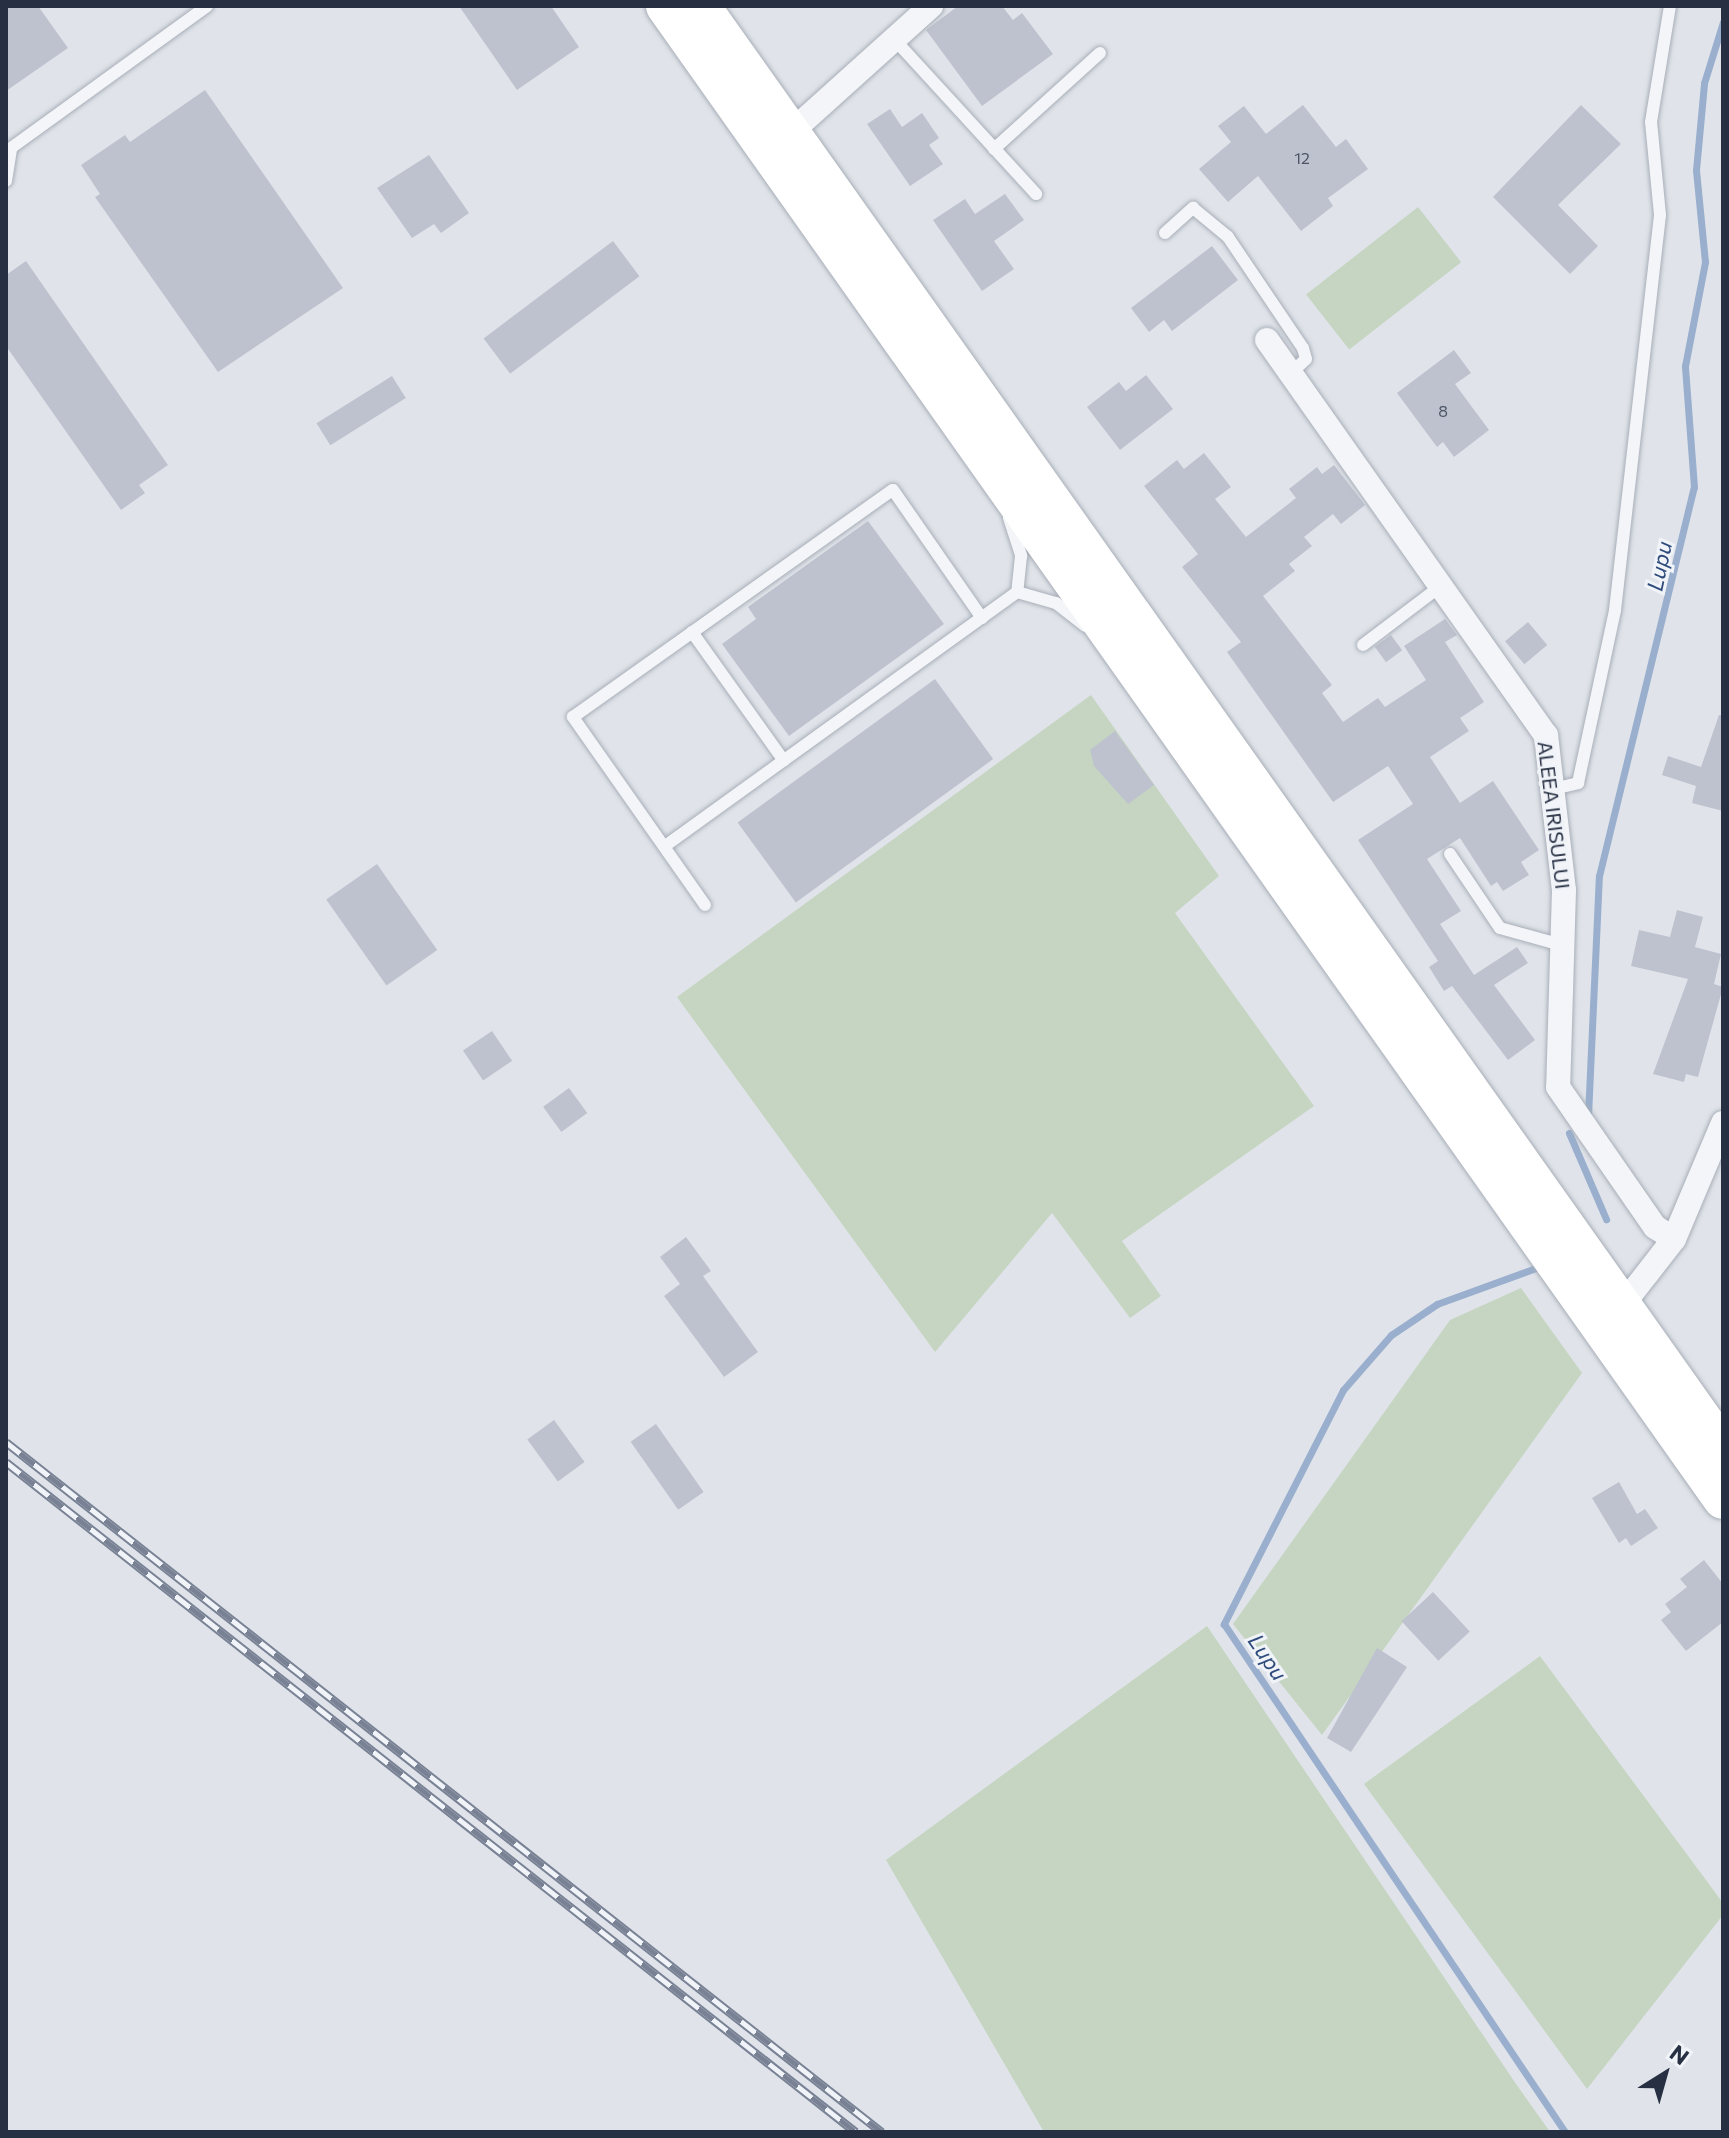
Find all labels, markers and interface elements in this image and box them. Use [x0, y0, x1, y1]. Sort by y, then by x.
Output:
house number: 12 [1294, 148, 1310, 168]
house number: 8 [1438, 401, 1448, 421]
water label: Lupu [1641, 539, 1677, 593]
street label: ALEEA IRISULUI [1533, 740, 1575, 890]
water label: Lupu [1243, 1629, 1293, 1685]
north arrow [1625, 2034, 1705, 2114]
text: N [1665, 2039, 1694, 2070]

